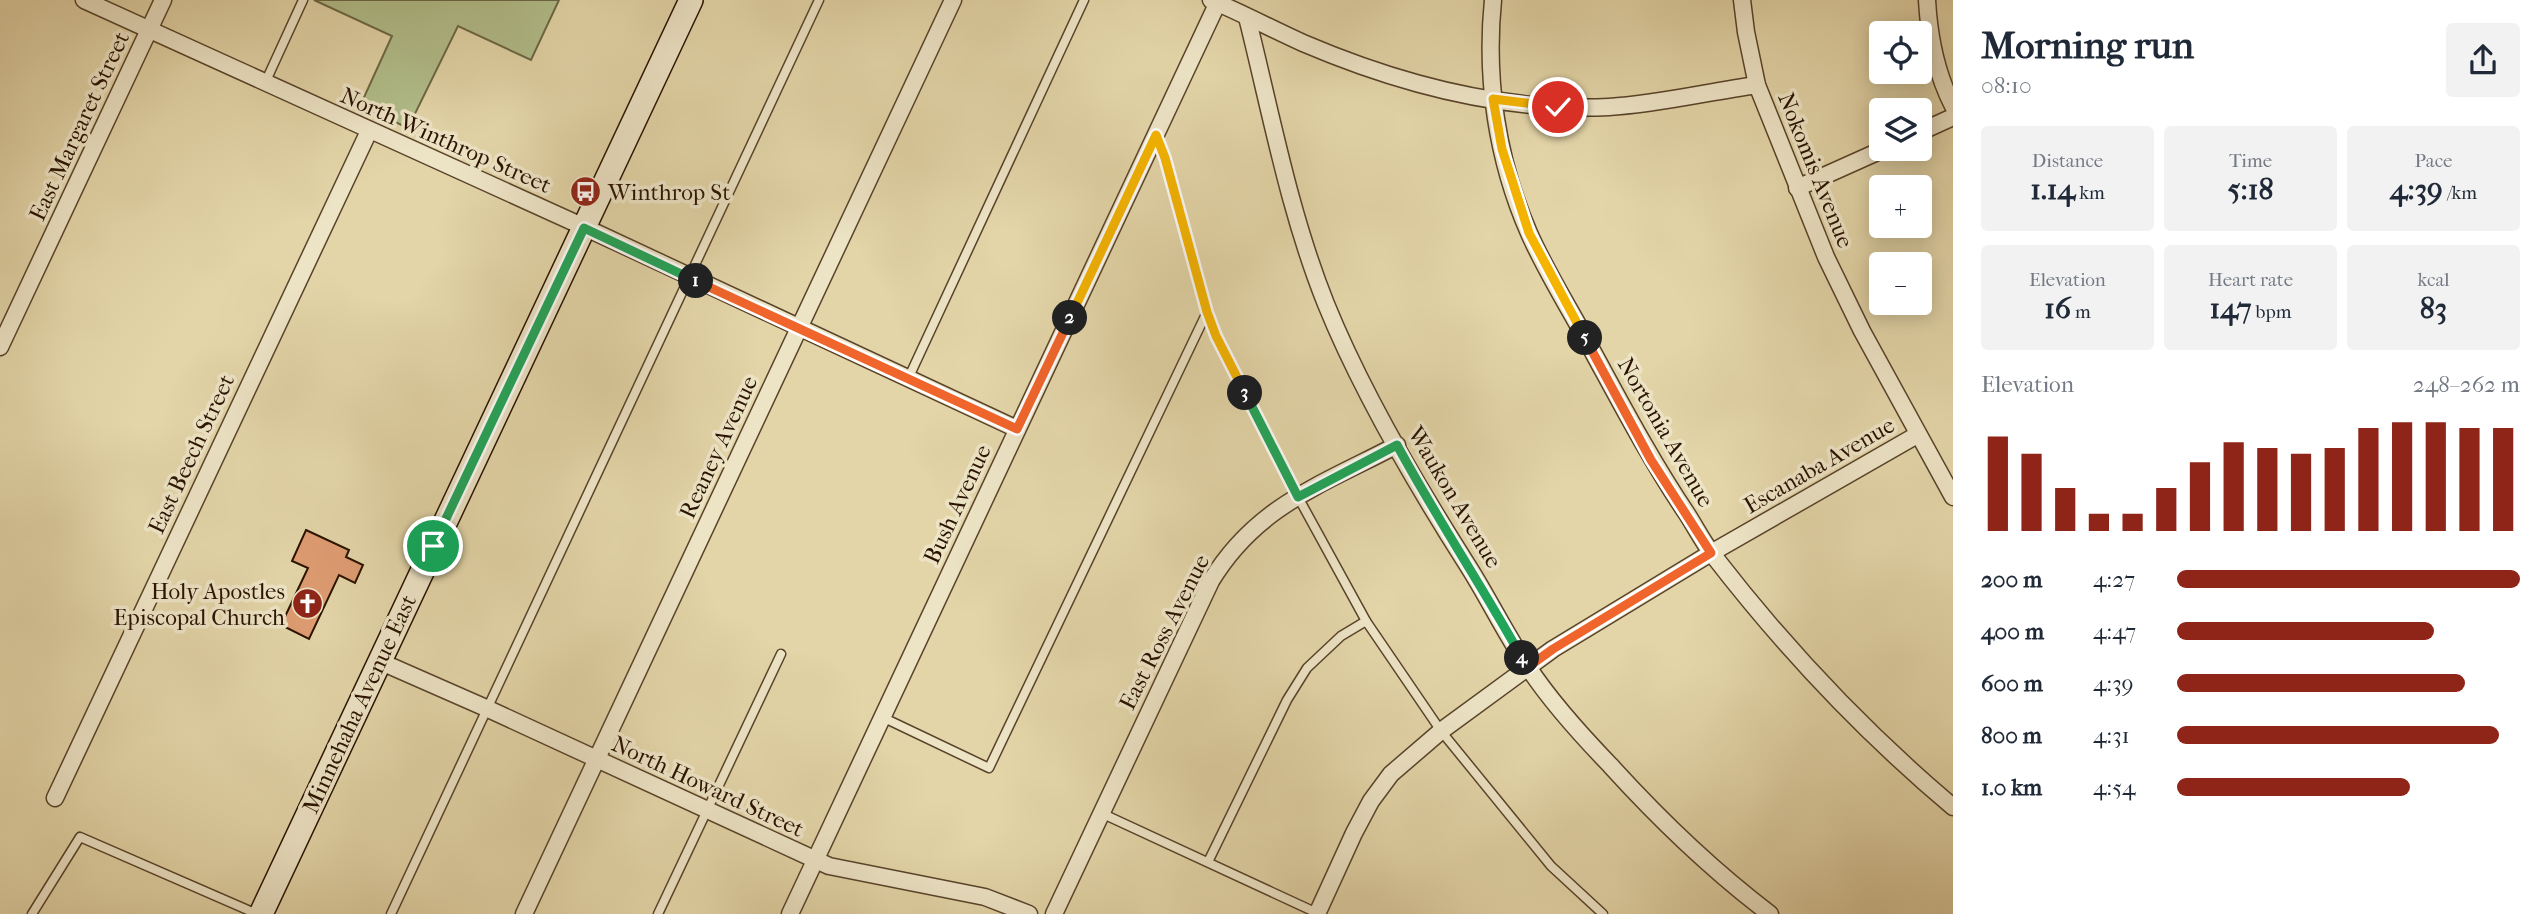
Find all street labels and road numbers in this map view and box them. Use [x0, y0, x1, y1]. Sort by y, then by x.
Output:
street label: East Margaret Street [24, 27, 135, 225]
street label: North Winthrop Street [336, 82, 555, 199]
street label: Nokomis Avenue [1772, 89, 1859, 252]
street label: Nortonia Avenue [1612, 353, 1719, 512]
street label: East Beech Street [143, 370, 240, 538]
street label: Reaney Avenue [674, 372, 763, 523]
street label: Escanaba Avenue [1739, 411, 1899, 519]
street label: Waukon Avenue [1401, 421, 1507, 573]
street label: Bush Avenue [918, 440, 997, 568]
street label: East Ross Avenue [1114, 550, 1215, 714]
street label: Minnehaha Avenue East [297, 591, 422, 818]
street label: North Howard Street [607, 730, 808, 843]

